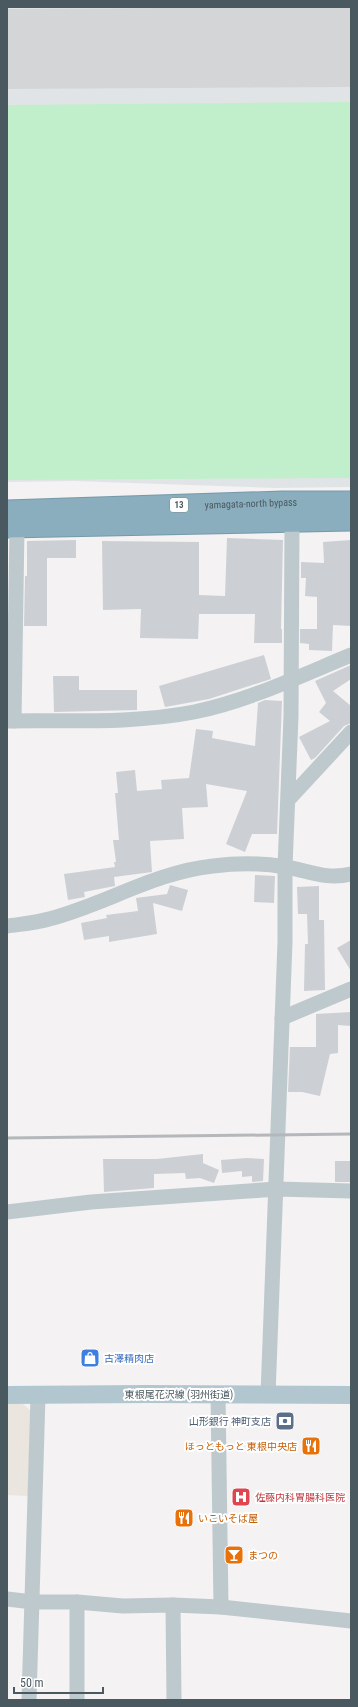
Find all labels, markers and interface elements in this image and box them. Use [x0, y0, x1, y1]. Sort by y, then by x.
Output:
street label: yamagata-north bypass [205, 497, 297, 511]
road number: 13 [170, 498, 188, 512]
shop icon: 古澤精肉店 [79, 1347, 101, 1369]
place label: 古澤精肉店 [104, 1353, 154, 1364]
street label: 東根尾花沢線 (羽州街道) [125, 1389, 233, 1401]
bank icon: 山形銀行 神町支店 [274, 1410, 296, 1432]
place label: 山形銀行 神町支店 [189, 1416, 271, 1427]
restaurant icon: ほっともっと 東根中央店 [300, 1435, 322, 1457]
place label: ほっともっと 東根中央店 [185, 1441, 297, 1452]
hospital icon: 佐藤内科胃腸科医院 [230, 1486, 252, 1508]
place label: 佐藤内科胃腸科医院 [255, 1492, 345, 1503]
restaurant icon: いこいそば屋 [173, 1507, 195, 1529]
place label: いこいそば屋 [198, 1513, 258, 1524]
bar icon: まつの [223, 1544, 245, 1566]
place label: まつの [248, 1550, 278, 1561]
scale bar [14, 1669, 103, 1695]
text: 50 m [20, 1676, 44, 1690]

